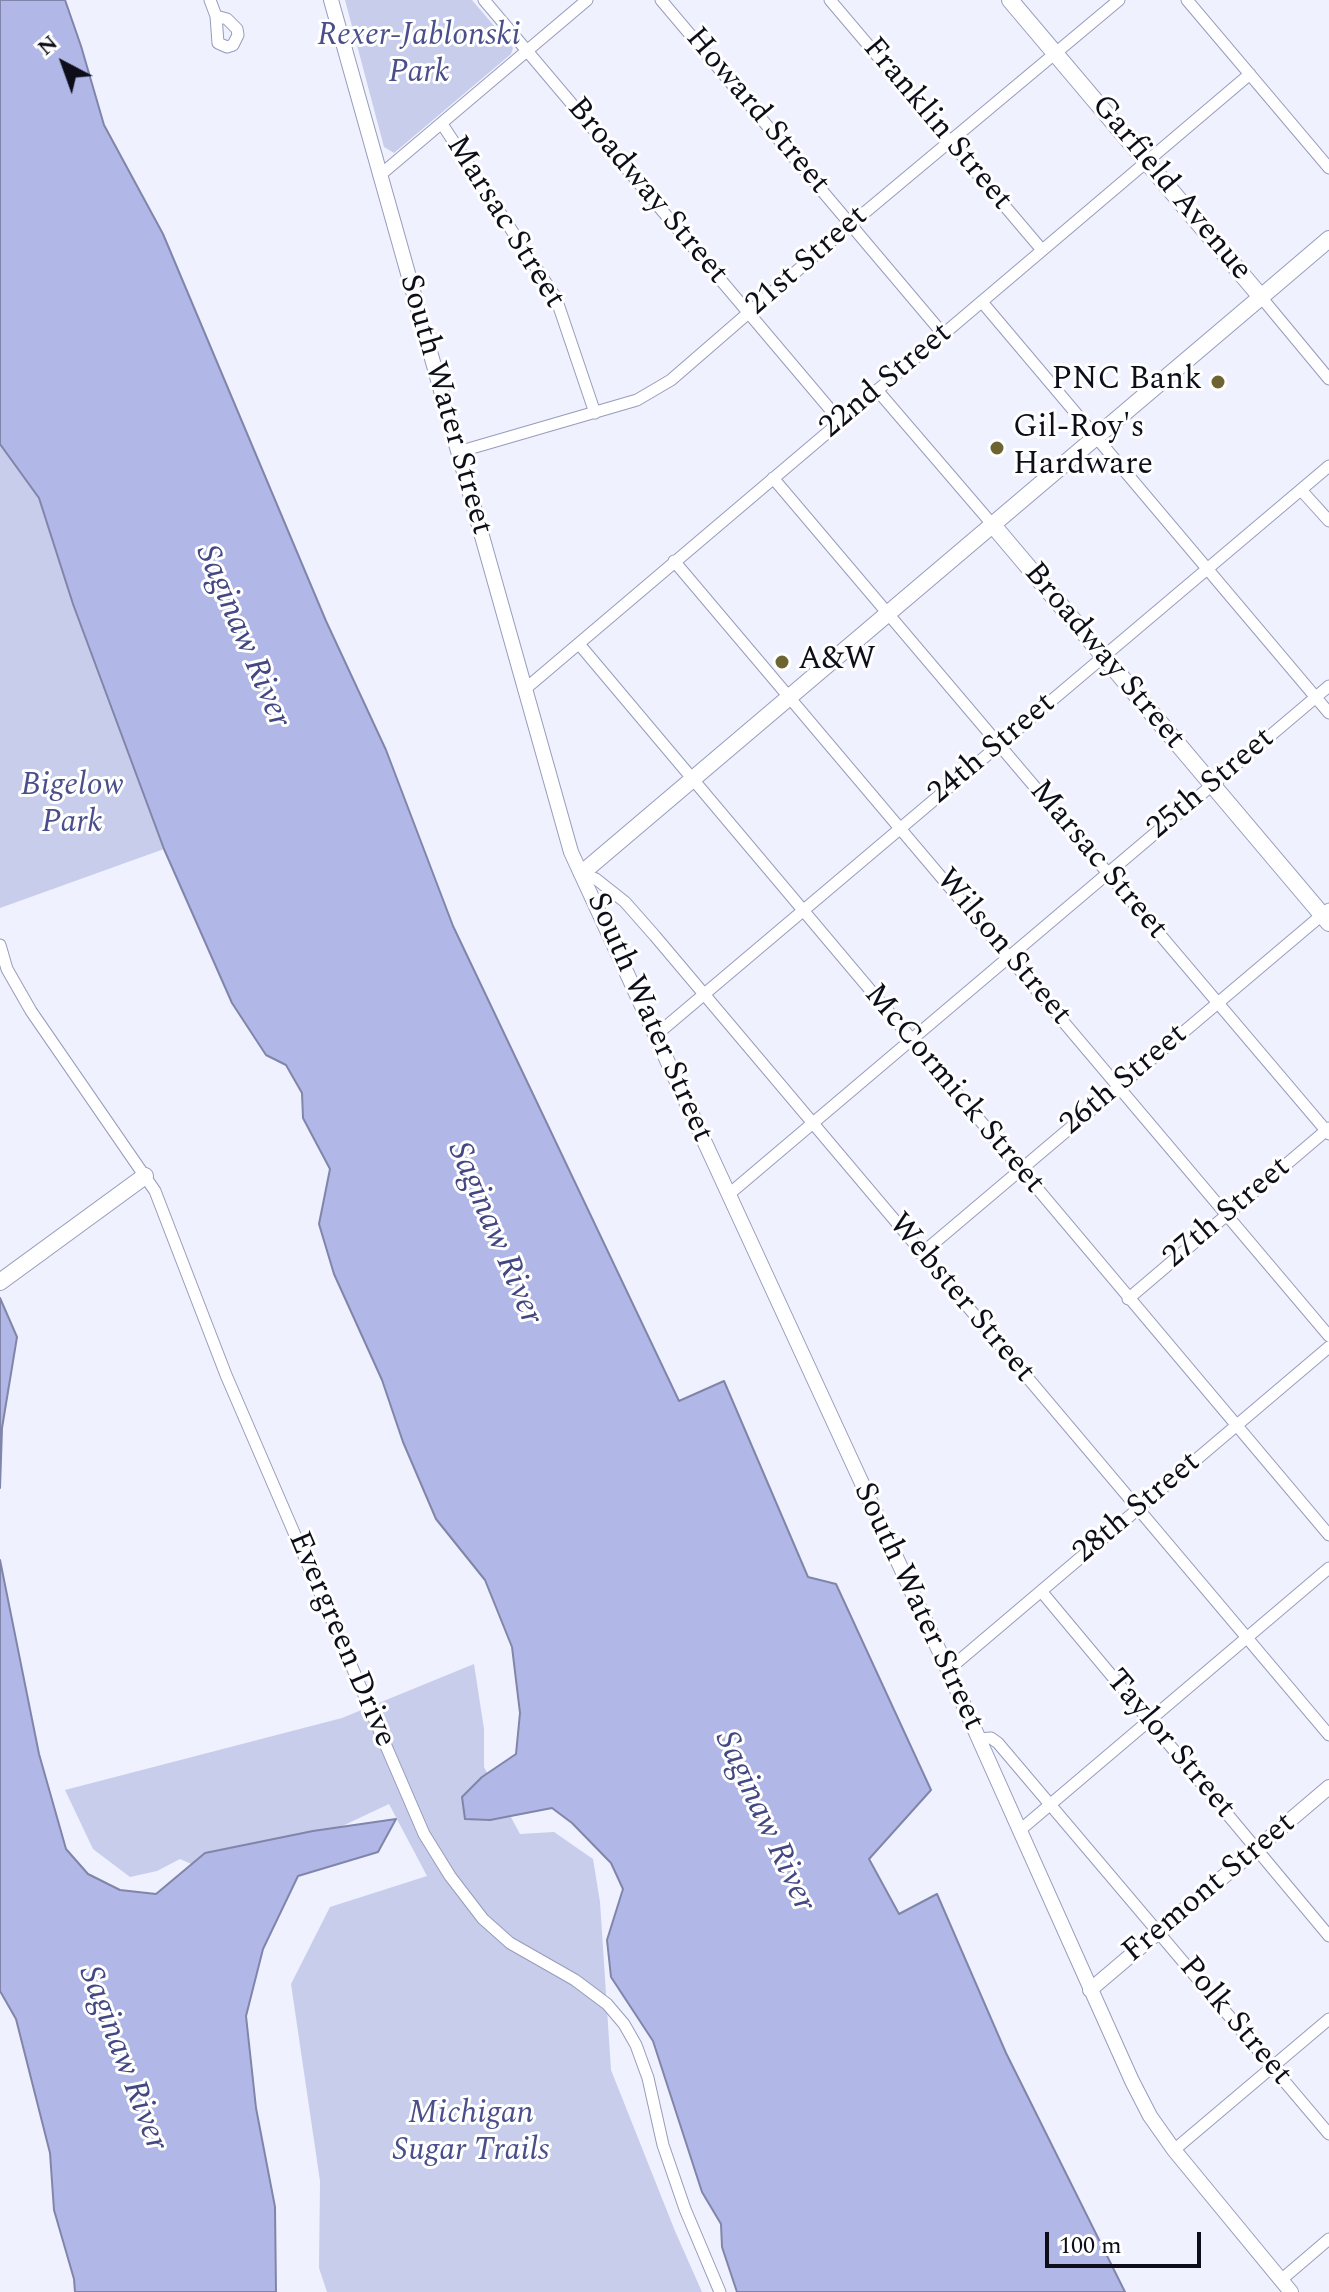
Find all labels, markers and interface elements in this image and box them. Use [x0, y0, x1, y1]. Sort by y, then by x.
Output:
park label: Rexer-Jablonski Park [317, 19, 521, 94]
street label: Howard Street [675, 21, 837, 203]
north arrow [24, 24, 104, 104]
text: N [30, 27, 66, 64]
street label: Franklin Street [853, 31, 1019, 219]
street label: Garfield Avenue [1081, 88, 1259, 290]
street label: Broadway Street [557, 91, 735, 293]
street label: Marsac Street [436, 130, 572, 316]
street label: 21st Street [739, 199, 877, 325]
street label: South Water Street [389, 271, 499, 539]
street label: 22nd Street [813, 316, 961, 448]
place label: PNC Bank [1052, 363, 1202, 401]
marker: PNC Bank [1209, 373, 1227, 391]
place label: Gil-Roy's Hardware [1013, 411, 1153, 486]
marker: Gil-Roy's Hardware [988, 439, 1006, 457]
water label: Saginaw River [184, 539, 298, 735]
street label: Broadway Street [1014, 556, 1192, 758]
place label: A&W [798, 643, 876, 681]
marker: A&W [773, 653, 791, 671]
street label: 24th Street [922, 686, 1064, 814]
street label: 25th Street [1141, 721, 1283, 849]
park label: Bigelow Park [21, 769, 123, 844]
street label: Marsac Street [1019, 774, 1175, 948]
street label: Wilson Street [926, 862, 1078, 1034]
street label: South Water Street [576, 887, 720, 1149]
street label: McCormick Street [854, 977, 1052, 1203]
street label: 26th Street [1054, 1017, 1196, 1145]
water label: Saginaw River [436, 1136, 550, 1332]
street label: 27th Street [1157, 1150, 1299, 1278]
street label: Webster Street [878, 1207, 1042, 1391]
street label: 28th Street [1067, 1445, 1209, 1573]
street label: South Water Street [843, 1477, 991, 1737]
street label: Evergreen Drive [277, 1527, 403, 1753]
street label: Taylor Street [1096, 1663, 1242, 1827]
water label: Saginaw River [703, 1725, 823, 1919]
street label: Fremont Street [1116, 1806, 1304, 1972]
street label: Polk Street [1169, 1950, 1299, 2094]
water label: Saginaw River [67, 1961, 175, 2157]
park label: Michigan Sugar Trails [393, 2097, 549, 2172]
scale bar [1049, 2216, 1205, 2266]
text: 100 m [1059, 2228, 1122, 2264]

